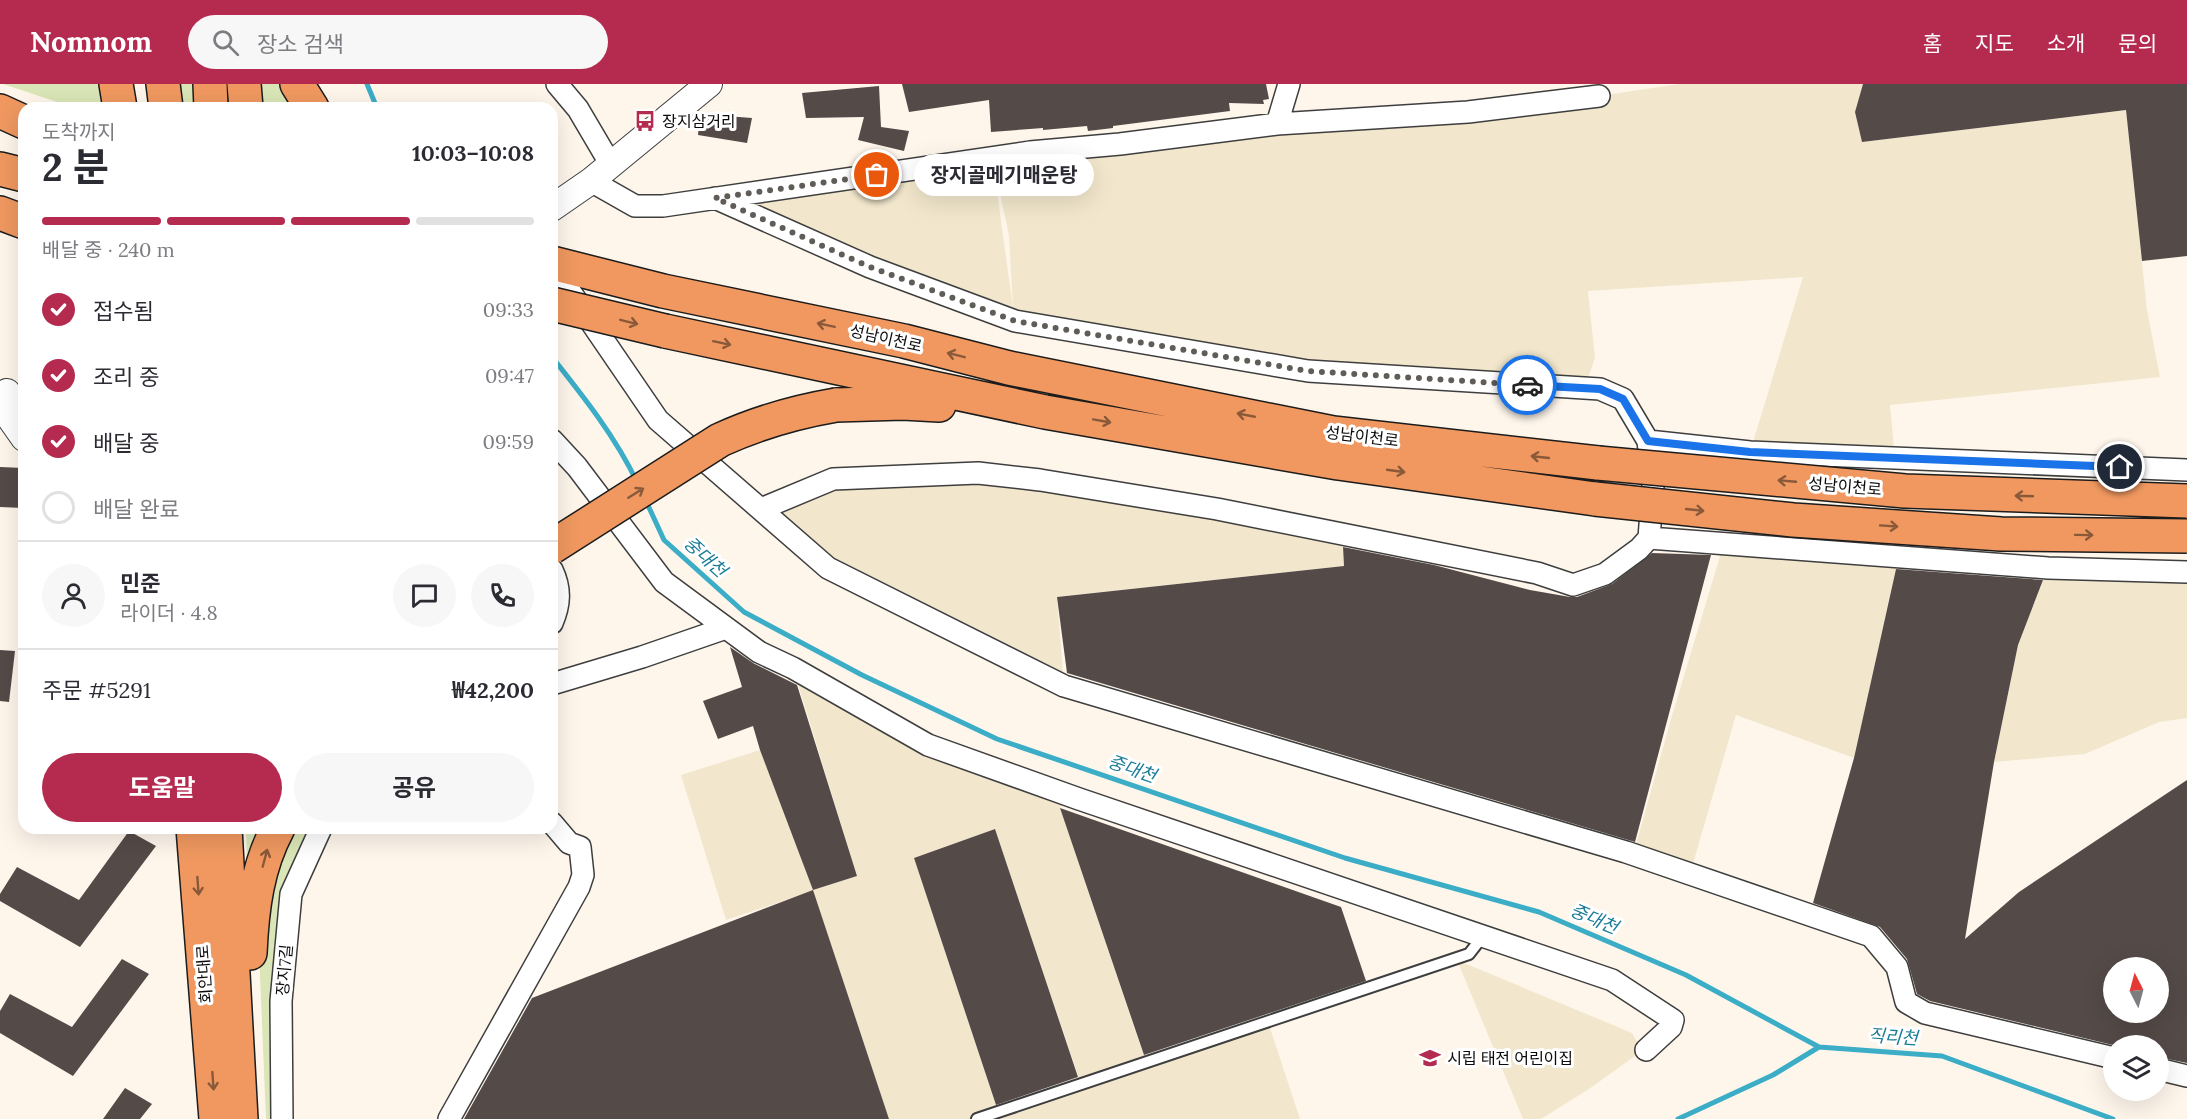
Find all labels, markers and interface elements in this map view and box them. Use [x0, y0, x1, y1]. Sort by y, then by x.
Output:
search box [188, 15, 608, 69]
text: Nomnom [30, 24, 152, 60]
icon: search [209, 26, 242, 59]
text: 장소 검색 [257, 30, 344, 58]
text: 홈 [1923, 30, 1942, 57]
text: 지도 [1975, 30, 2014, 57]
text: 소개 [2047, 30, 2085, 57]
text: 문의 [2118, 30, 2157, 57]
bus stop icon: 장지삼거리 [633, 109, 657, 133]
place label: 장지삼거리 [662, 111, 736, 131]
text: 도착까지 [42, 119, 116, 144]
text: 10:03–10:08 [412, 139, 534, 167]
text: 2 분 [42, 142, 109, 192]
pin [851, 149, 902, 200]
callout: 장지골메기매운탕 [913, 154, 1093, 196]
icon: bag [860, 158, 893, 191]
text: 장지골메기매운탕 [930, 162, 1078, 187]
text: 배달 중 · 240 m [42, 237, 175, 262]
icon: check [42, 293, 75, 326]
text: 접수됨 [93, 297, 154, 325]
text: 09:33 [483, 297, 534, 322]
one-way arrow [619, 317, 638, 329]
one-way arrow [816, 319, 836, 330]
street label: 성남이천로 [848, 320, 924, 356]
one-way arrow [712, 338, 731, 349]
one-way arrow [947, 348, 966, 360]
courier [1497, 355, 1557, 415]
icon: check [42, 359, 75, 392]
text: 조리 중 [93, 363, 160, 391]
text: 09:47 [485, 363, 534, 388]
icon: car [1511, 369, 1544, 402]
one-way arrow [1236, 409, 1256, 420]
one-way arrow [1092, 416, 1112, 427]
street label: 성남이천로 [1324, 422, 1400, 450]
icon: check [42, 425, 75, 458]
text: 배달 중 [93, 429, 160, 457]
text: 09:59 [483, 429, 534, 454]
pin [2094, 441, 2145, 492]
icon: home [2103, 450, 2136, 483]
one-way arrow [1531, 451, 1551, 462]
one-way arrow [1385, 465, 1405, 476]
street label: 성남이천로 [1807, 473, 1883, 499]
one-way arrow [1778, 475, 1798, 486]
one-way arrow [627, 486, 644, 498]
one-way arrow [2014, 490, 2034, 501]
text: 배달 완료 [93, 495, 180, 523]
one-way arrow [1684, 504, 1704, 515]
one-way arrow [1879, 521, 1898, 532]
one-way arrow [2073, 529, 2093, 540]
water label: 중대천 [679, 531, 733, 583]
button: person [42, 564, 105, 627]
button: chat [393, 564, 456, 627]
button: phone [471, 564, 534, 627]
text: 민준 [120, 569, 160, 597]
text: 라이더 · 4.8 [120, 600, 218, 625]
text: 주문 #5291 [42, 676, 151, 704]
text: ₩42,200 [452, 676, 534, 704]
water label: 중대천 [1105, 750, 1162, 788]
button: 도움말 [42, 753, 282, 822]
button: 공유 [294, 753, 534, 822]
one-way arrow [259, 849, 271, 868]
one-way arrow [193, 876, 204, 896]
water label: 중대천 [1567, 898, 1624, 940]
street label: 장지7길 [272, 943, 296, 997]
street label: 회안대로 [192, 944, 216, 1004]
north arrow [2103, 957, 2169, 1023]
map controls [2103, 957, 2169, 1101]
water label: 직리천 [1867, 1023, 1921, 1050]
button: layers [2103, 1035, 2169, 1101]
school or university icon: 시립 태전 어린이집 [1418, 1046, 1442, 1070]
place label: 시립 태전 어린이집 [1447, 1048, 1573, 1068]
one-way arrow [207, 1070, 218, 1090]

